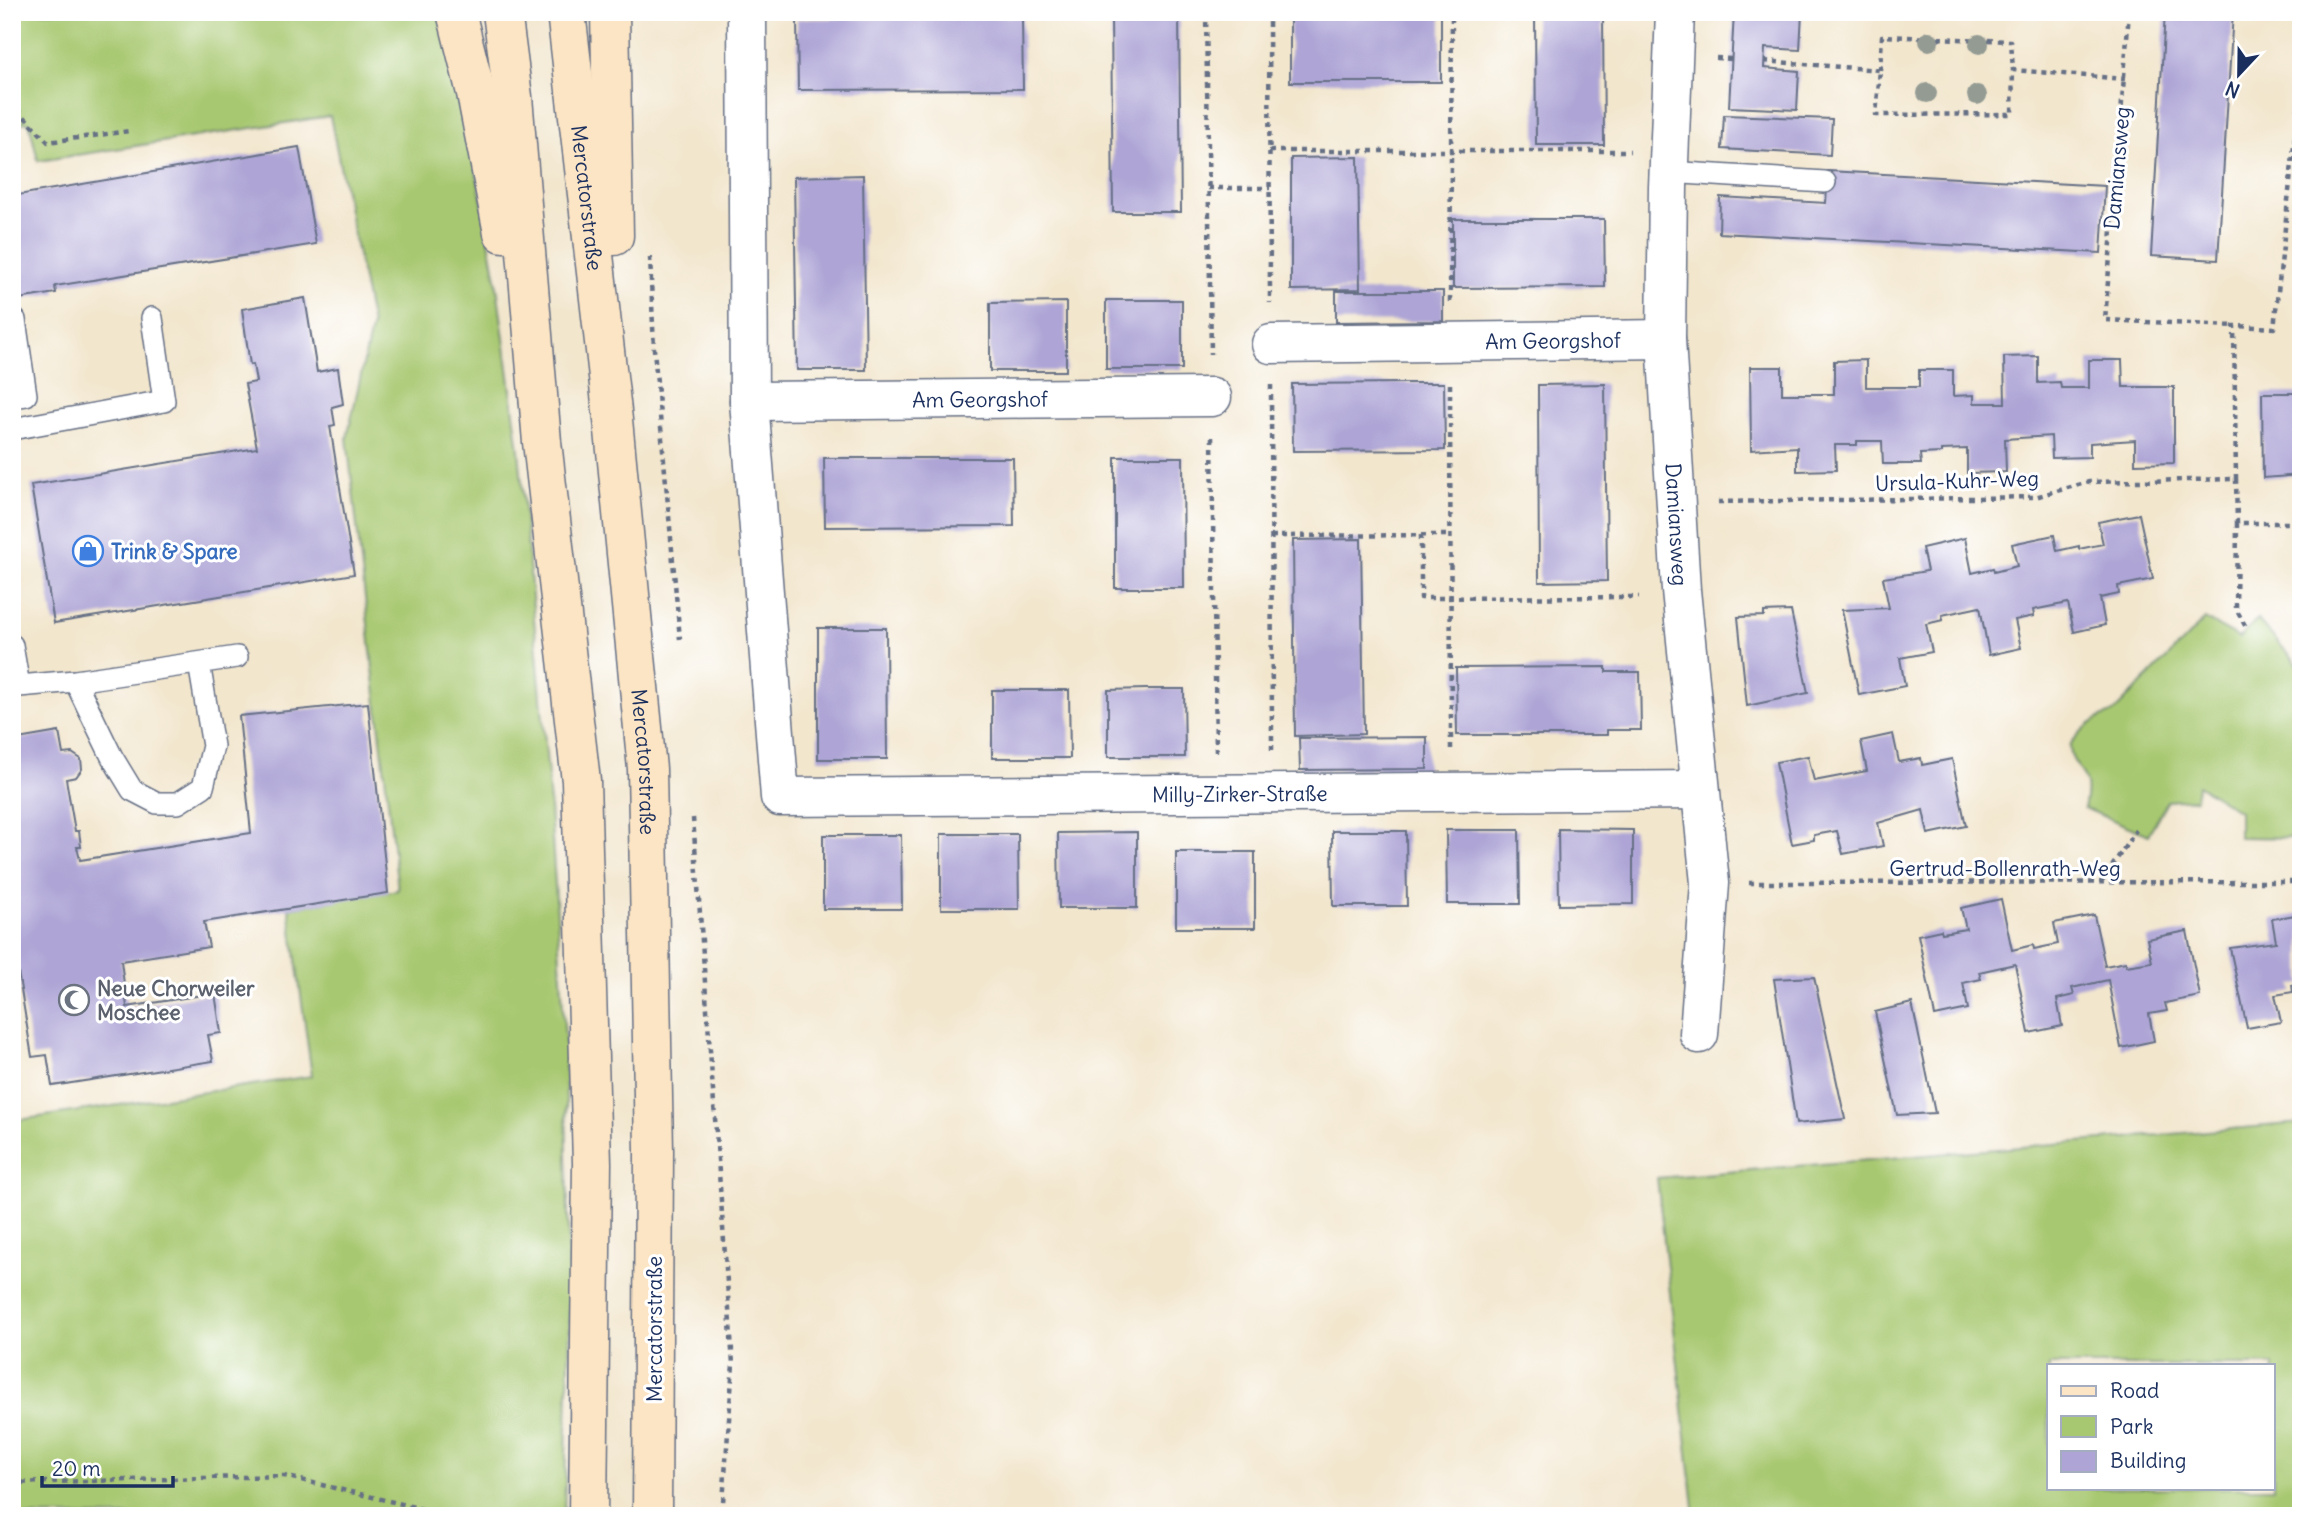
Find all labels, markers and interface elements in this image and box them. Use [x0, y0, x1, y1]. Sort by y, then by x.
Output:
north arrow [2204, 38, 2274, 108]
text: N [2222, 76, 2243, 103]
street label: Damiansweg [2098, 105, 2136, 231]
street label: Mercatorstraße [566, 124, 609, 272]
street label: Am Georgshof [1485, 326, 1622, 355]
street label: Am Georgshof [912, 385, 1049, 413]
street label: Damiansweg [1660, 462, 1694, 587]
street label: Ursula-Kuhr-Weg [1875, 465, 2039, 497]
shop icon: Trink & Spare [71, 534, 105, 568]
place label: Trink & Spare [111, 538, 238, 565]
street label: Mercatorstraße [626, 688, 662, 835]
street label: Milly-Zirker-Straße [1152, 779, 1328, 808]
street label: Gertrud-Bollenrath-Weg [1889, 855, 2121, 882]
place label: Neue Chorweiler Moschee [97, 975, 255, 1026]
mosque icon: Neue Chorweiler Moschee [57, 983, 91, 1017]
street label: Mercatorstraße [641, 1256, 668, 1402]
legend [2047, 1364, 2274, 1490]
text: Road [2110, 1377, 2159, 1404]
text: Park [2110, 1413, 2153, 1440]
scale bar [42, 1444, 173, 1488]
text: Building [2110, 1447, 2186, 1474]
text: 20 m [52, 1455, 101, 1482]

